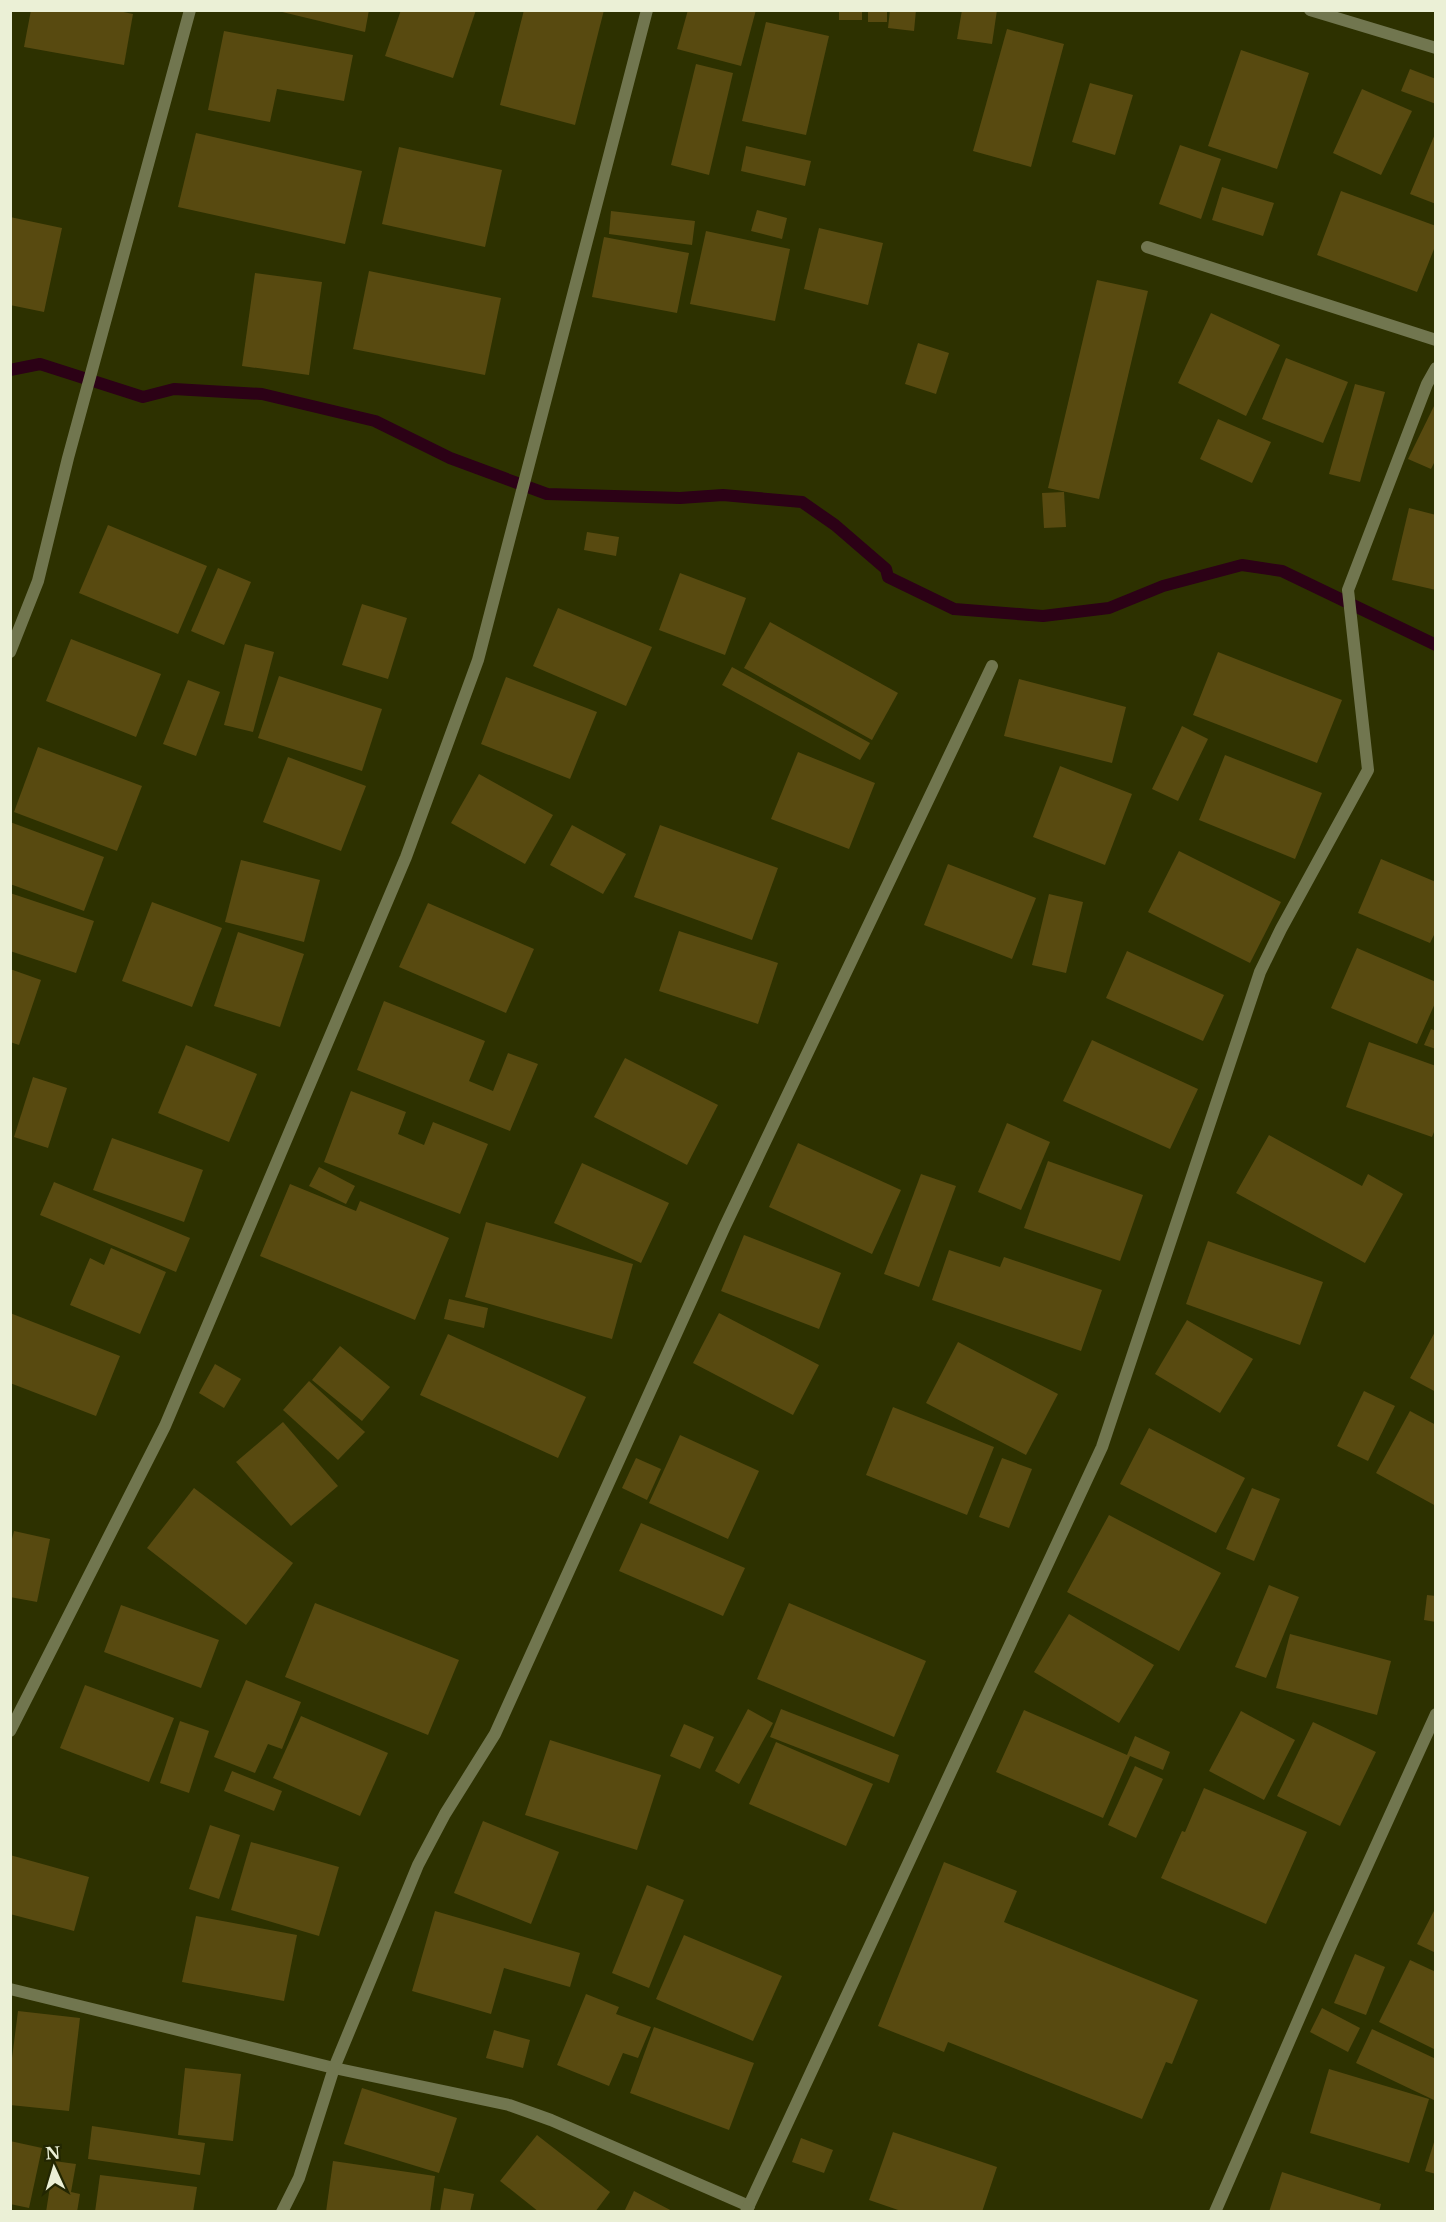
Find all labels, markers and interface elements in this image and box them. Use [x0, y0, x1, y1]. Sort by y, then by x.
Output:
north arrow [24, 2138, 84, 2198]
text: N [45, 2143, 61, 2164]

